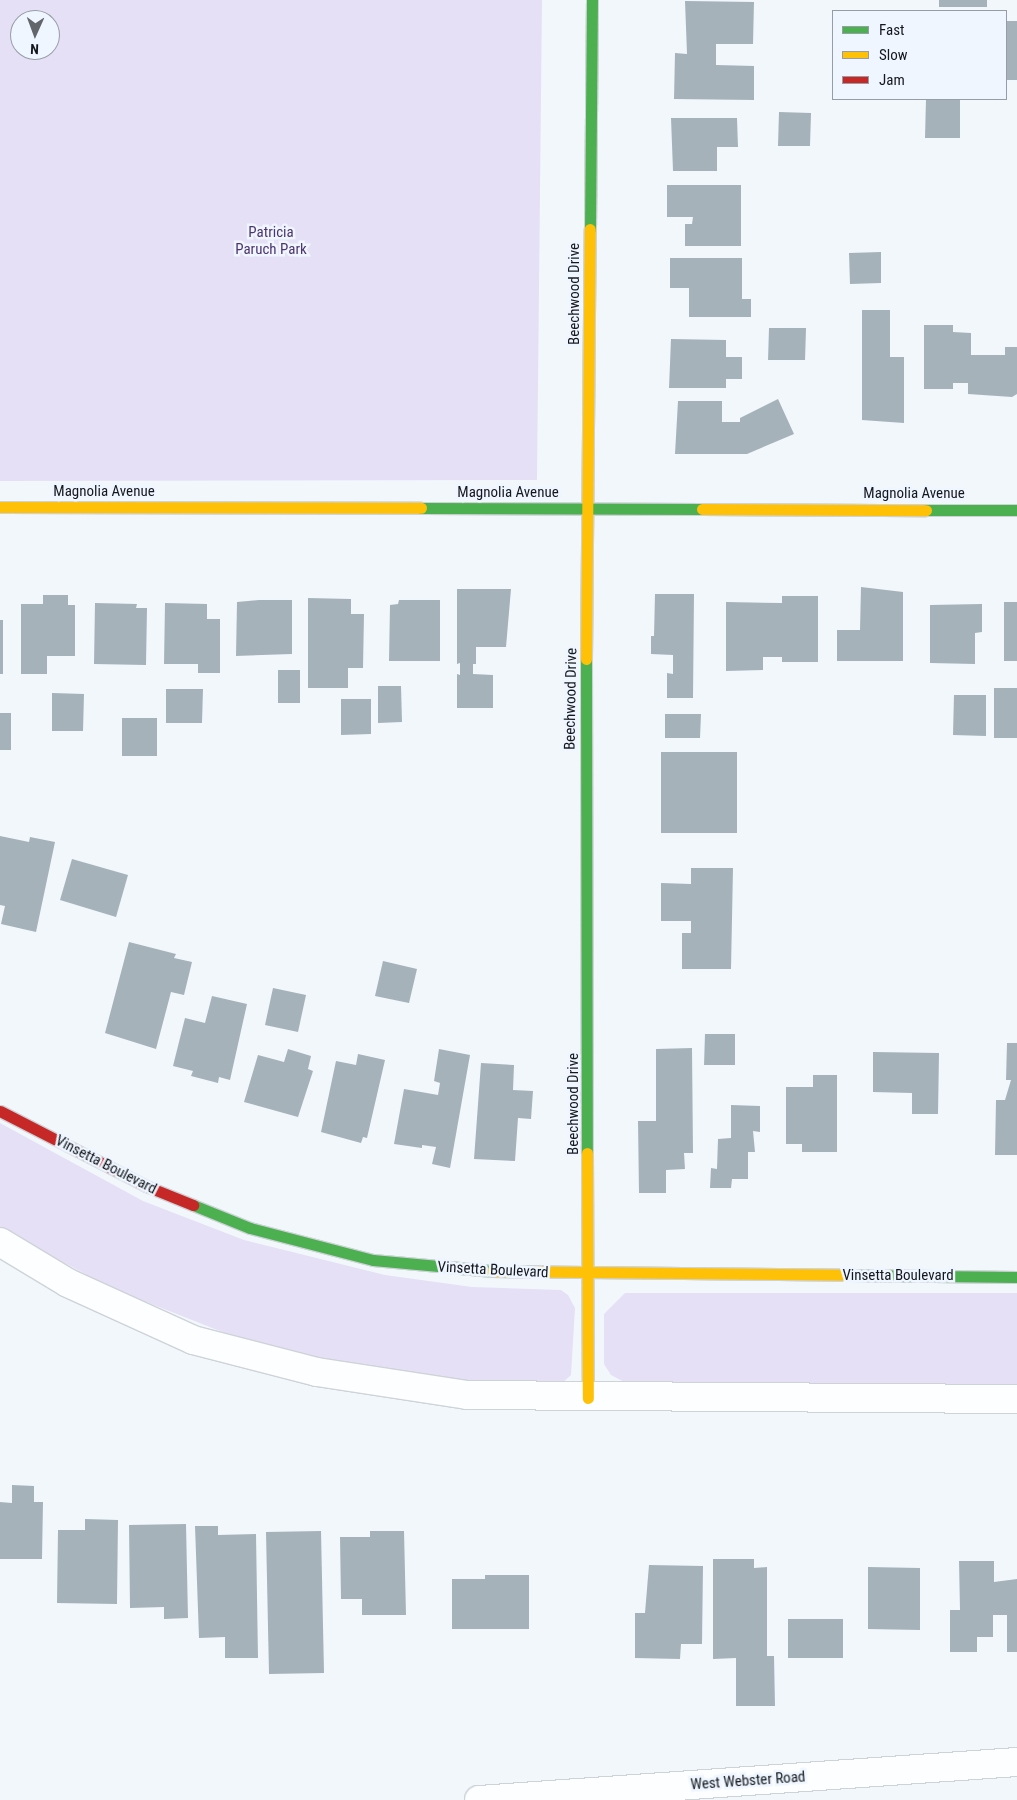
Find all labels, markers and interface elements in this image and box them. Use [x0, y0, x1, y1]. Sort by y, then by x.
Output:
north arrow [10, 10, 60, 60]
legend [832, 10, 1007, 100]
text: Fast [879, 21, 904, 39]
text: N [30, 41, 39, 57]
text: Slow [879, 46, 908, 64]
text: Jam [879, 71, 905, 89]
park label: Patricia Paruch Park [235, 223, 307, 258]
street label: Beechwood Drive [566, 243, 584, 345]
street label: Magnolia Avenue [53, 483, 155, 501]
street label: Magnolia Avenue [457, 484, 559, 502]
street label: Magnolia Avenue [863, 485, 965, 503]
street label: Beechwood Drive [561, 648, 581, 750]
street label: Beechwood Drive [565, 1053, 583, 1155]
street label: Vinsetta Boulevard [52, 1132, 160, 1198]
street label: Vinsetta Boulevard [437, 1258, 549, 1282]
street label: Vinsetta Boulevard [842, 1267, 954, 1285]
street label: West Webster Road [690, 1768, 806, 1794]

